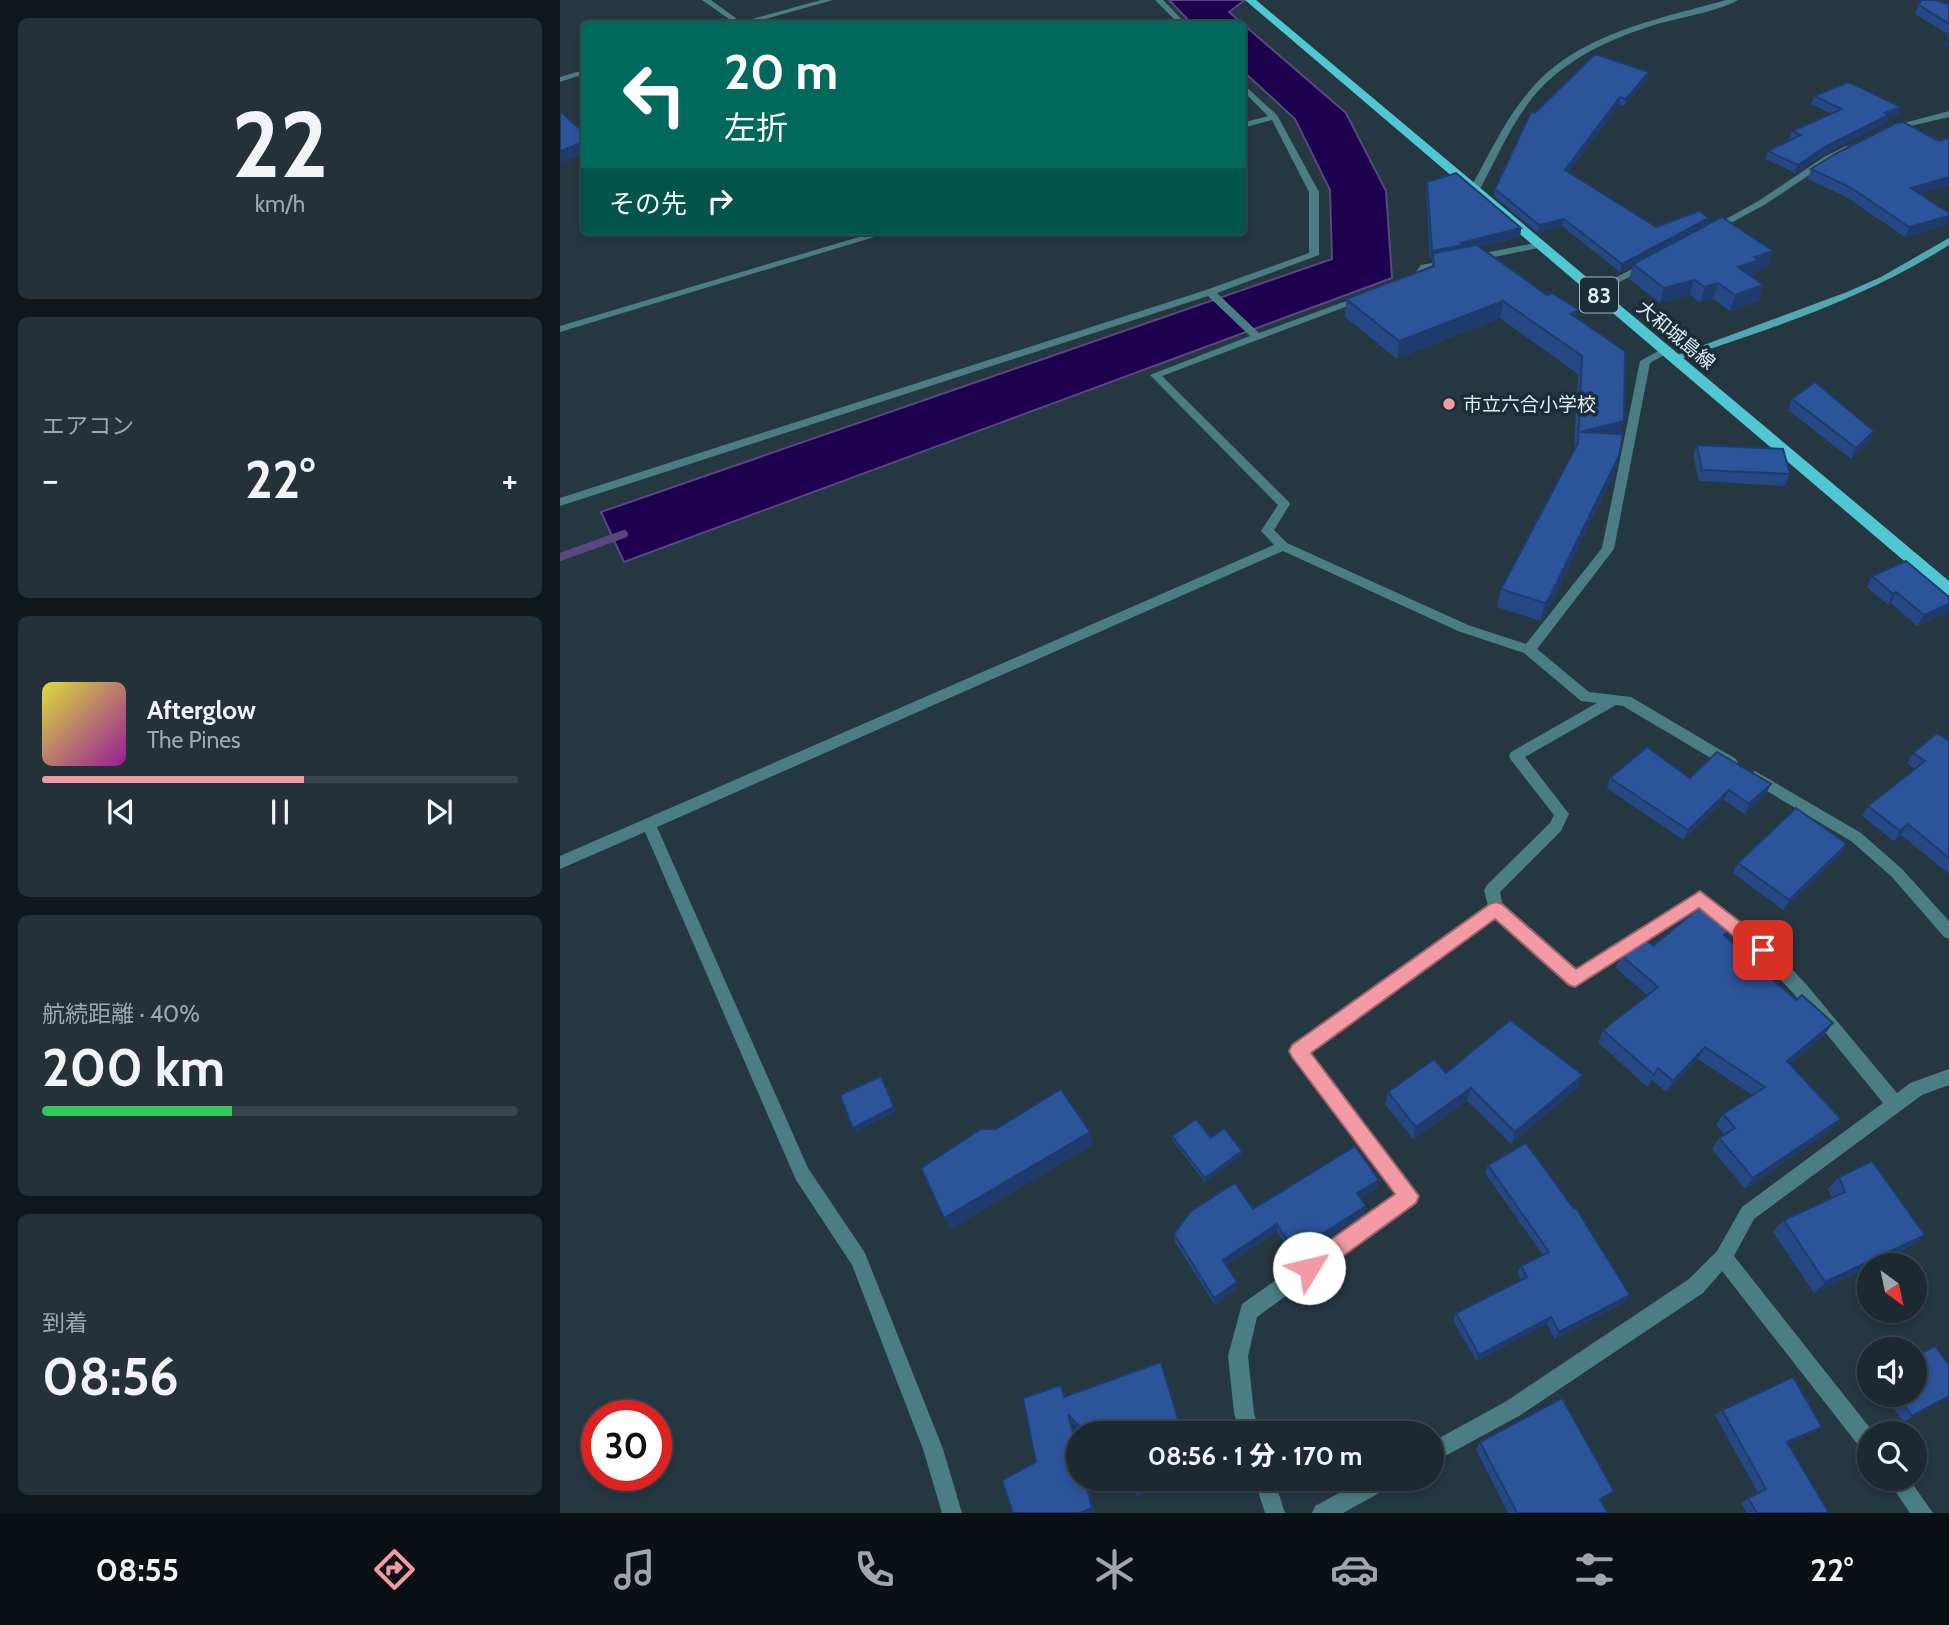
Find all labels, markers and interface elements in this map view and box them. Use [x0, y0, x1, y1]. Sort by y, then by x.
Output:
text: 20 m [724, 42, 838, 101]
icon: left [609, 49, 700, 140]
text: 22 [232, 89, 328, 200]
text: 左折 [724, 108, 788, 147]
icon: right [701, 182, 739, 220]
text: その先 [609, 188, 687, 220]
text: km/h [255, 190, 305, 218]
road number: 83 [1580, 278, 1618, 312]
street label: 大和城島線 [1632, 296, 1720, 374]
place label: 市立六合小学校 [1463, 393, 1596, 416]
marker: 市立六合小学校 [1441, 396, 1457, 412]
text: エアコン [42, 412, 134, 440]
text: 22° [245, 448, 315, 511]
text: − [42, 456, 59, 503]
text: + [501, 456, 518, 503]
text: Afterglow [147, 694, 256, 726]
text: The Pines [147, 726, 241, 754]
icon: previous [102, 793, 140, 831]
icon: pause [261, 793, 299, 831]
icon: next [420, 793, 458, 831]
pin [1733, 920, 1793, 980]
icon: arrive [1744, 931, 1782, 969]
text: 航続距離 · 40% [42, 1000, 200, 1028]
text: 200 km [42, 1036, 225, 1099]
position arrow [1272, 1231, 1346, 1305]
north arrow [1857, 1253, 1927, 1323]
map controls [1857, 1253, 1927, 1491]
text: 到着 [42, 1309, 88, 1337]
button: sound [1857, 1337, 1927, 1407]
text: 08:56 [42, 1345, 179, 1408]
speed limit sign: 30 [581, 1400, 672, 1491]
button: search [1857, 1421, 1927, 1491]
text: 08:56 · 1 分 · 170 m [1148, 1440, 1362, 1472]
icon: directions [370, 1545, 419, 1594]
icon: music [610, 1545, 659, 1594]
icon: phone [850, 1545, 899, 1594]
icon: climate [1090, 1545, 1139, 1594]
icon: car [1330, 1545, 1379, 1594]
icon: filters [1570, 1545, 1619, 1594]
text: 08:55 [96, 1550, 179, 1589]
text: 22° [1810, 1550, 1853, 1589]

